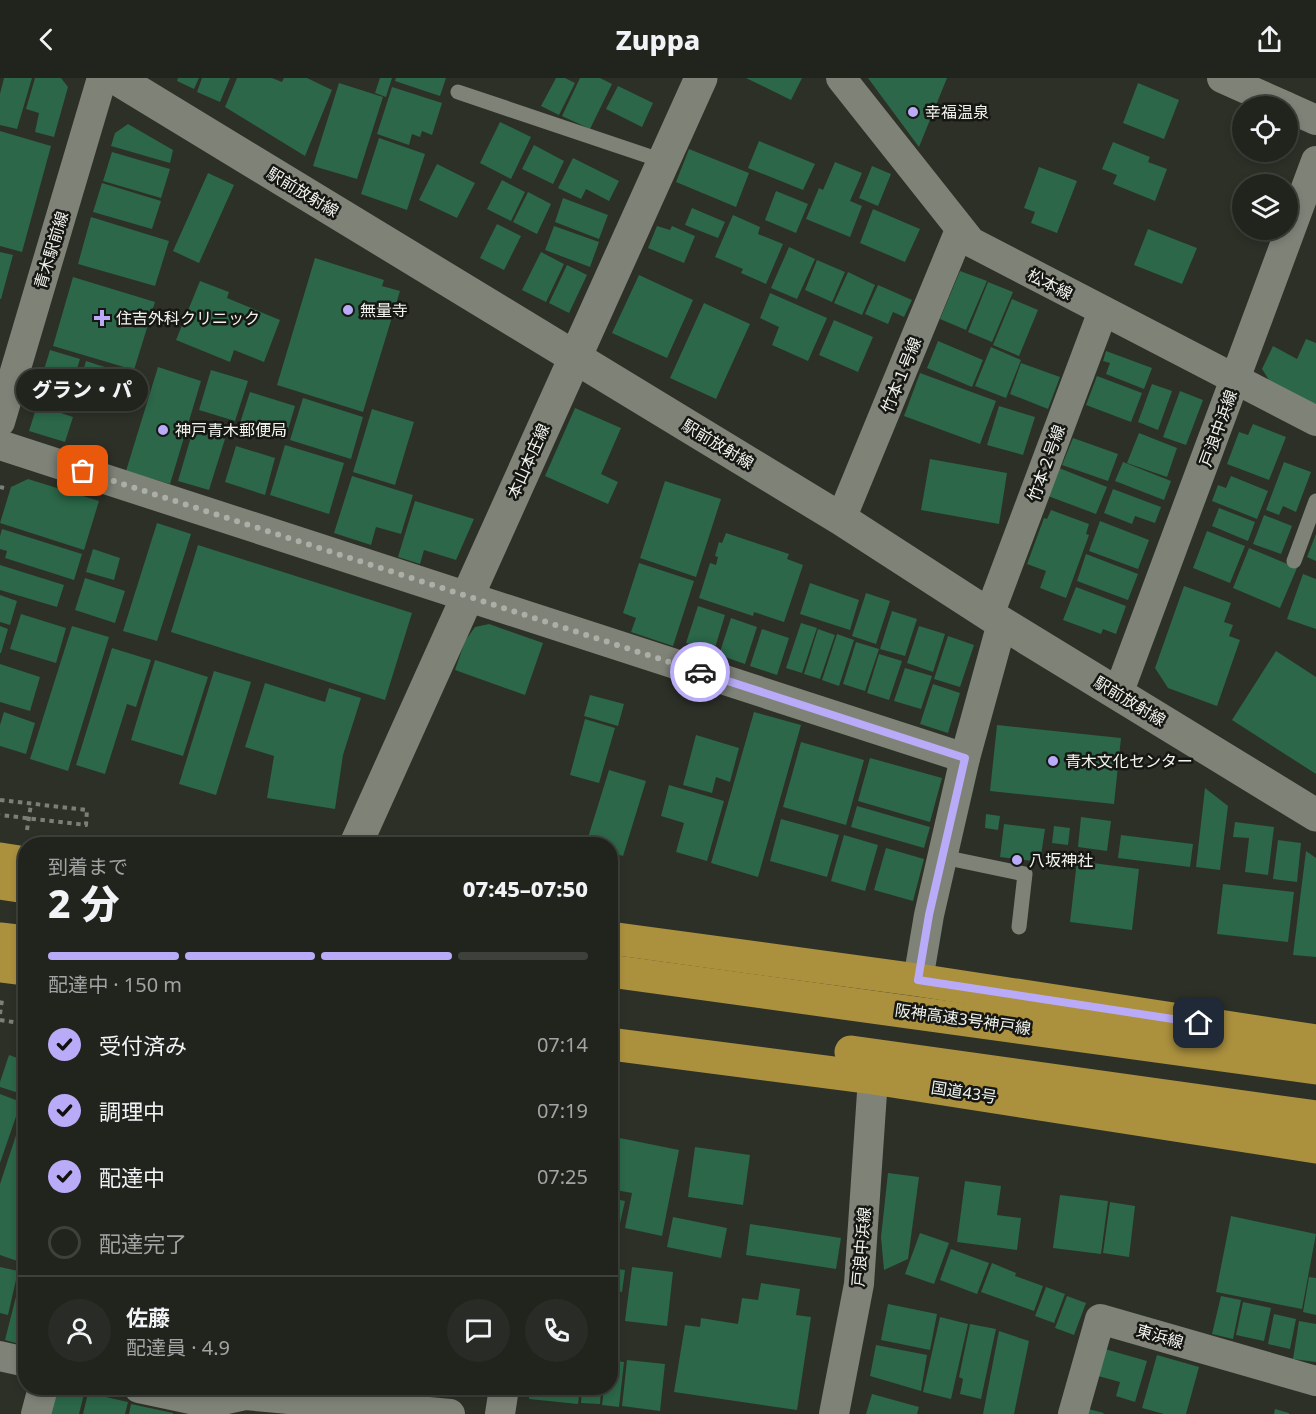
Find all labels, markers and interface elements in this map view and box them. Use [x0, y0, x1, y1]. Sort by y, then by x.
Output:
text: Zuppa [616, 21, 700, 58]
icon: back [30, 23, 63, 56]
icon: share [1253, 23, 1286, 56]
map controls [1232, 96, 1298, 240]
button: locate [1232, 96, 1298, 162]
place label: 幸福温泉 [925, 101, 989, 123]
marker: 幸福温泉 [906, 105, 920, 119]
street label: 駅前放射線 [263, 162, 343, 222]
button: layers [1232, 174, 1298, 240]
street label: 青木駅前線 [29, 209, 73, 291]
street label: 松本線 [1024, 263, 1076, 305]
place label: 無量寺 [360, 299, 408, 321]
marker: 無量寺 [341, 303, 355, 317]
place label: 住吉外科クリニック [116, 307, 260, 329]
marker: 住吉外科クリニック [93, 309, 111, 327]
street label: 竹本１号線 [876, 334, 926, 416]
callout: グラン・パ [17, 369, 149, 411]
text: グラン・パ [32, 376, 132, 403]
street label: 戸浪中浜線 [1194, 387, 1242, 469]
street label: 駅前放射線 [678, 414, 758, 474]
place label: 神戸青木郵便局 [175, 419, 287, 441]
street label: 本山本庄線 [502, 420, 554, 502]
street label: 竹本２号線 [1022, 422, 1070, 504]
marker: 神戸青木郵便局 [156, 423, 170, 437]
pin [57, 445, 108, 496]
icon: bag [66, 454, 99, 487]
courier [670, 642, 730, 702]
icon: car [684, 656, 717, 689]
street label: 駅前放射線 [1090, 671, 1170, 731]
place label: 青木文化センター [1065, 750, 1193, 772]
marker: 青木文化センター [1046, 754, 1060, 768]
place label: 八坂神社 [1029, 849, 1093, 871]
text: 到着まで [48, 853, 128, 880]
marker: 八坂神社 [1010, 853, 1024, 867]
text: 07:45–07:50 [463, 873, 588, 903]
text: 2 分 [48, 876, 120, 929]
text: 配達中 · 150 m [48, 971, 182, 998]
pin [1173, 997, 1224, 1048]
street label: 阪神高速3号神戸線 [894, 999, 1032, 1039]
icon: home [1182, 1006, 1215, 1039]
icon: check [48, 1028, 81, 1061]
text: 受付済み [99, 1030, 187, 1060]
text: 07:14 [537, 1031, 588, 1058]
street label: 国道43号 [930, 1076, 998, 1108]
icon: check [48, 1094, 81, 1127]
text: 調理中 [99, 1096, 165, 1126]
text: 07:19 [537, 1097, 588, 1124]
icon: check [48, 1160, 81, 1193]
text: 配達中 [99, 1162, 165, 1192]
text: 07:25 [537, 1163, 588, 1190]
street label: 戸浪中浜線 [847, 1206, 875, 1288]
text: 配達完了 [99, 1228, 187, 1258]
button: person [48, 1299, 111, 1362]
button: chat [447, 1299, 510, 1362]
button: phone [525, 1299, 588, 1362]
text: 佐藤 [126, 1302, 170, 1332]
street label: 東浜線 [1134, 1319, 1186, 1353]
text: 配達員 · 4.9 [126, 1334, 230, 1361]

